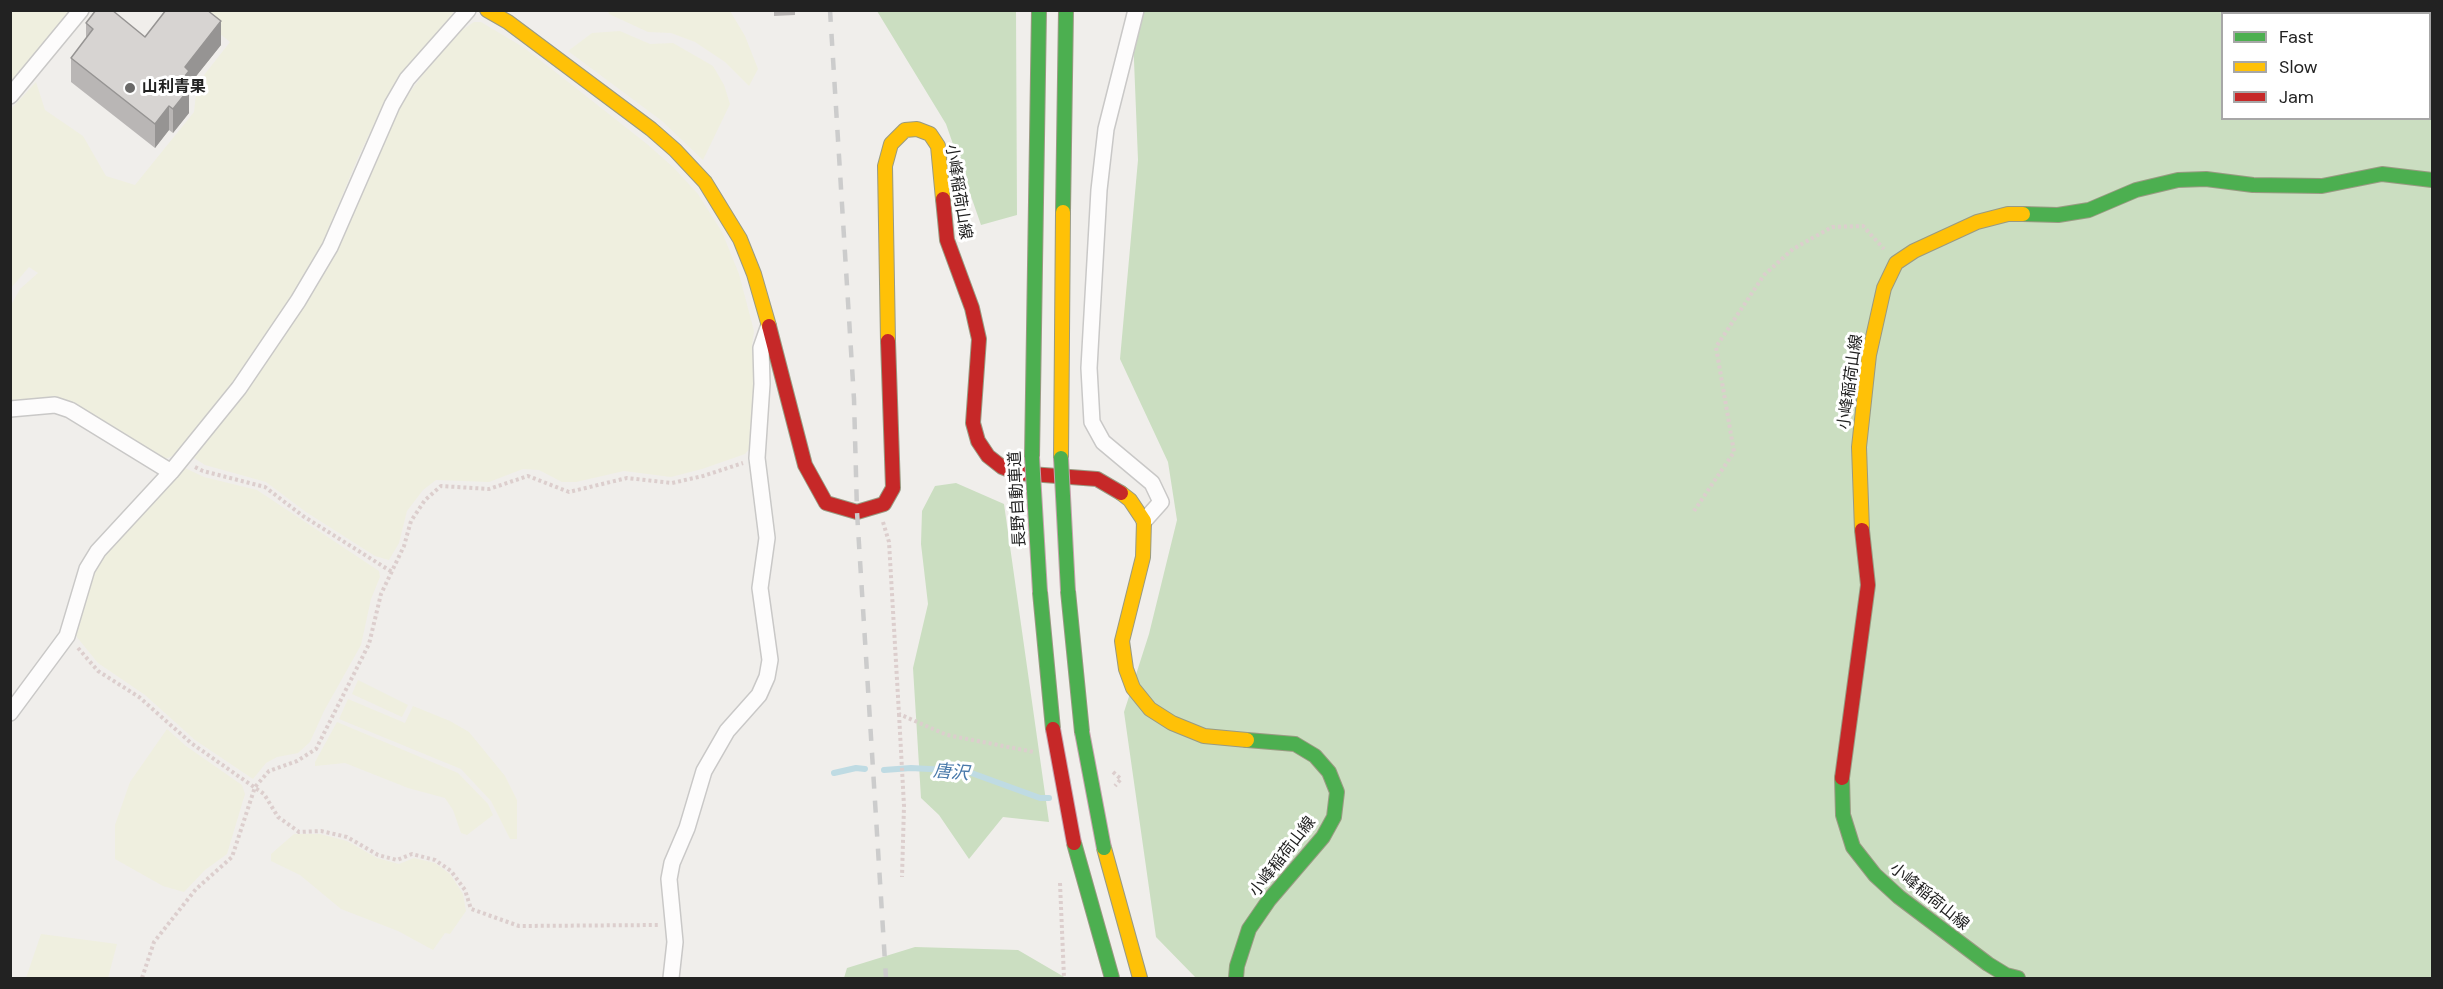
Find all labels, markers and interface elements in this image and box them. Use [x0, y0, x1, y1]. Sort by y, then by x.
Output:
legend [2221, 12, 2431, 120]
text: Fast [2279, 25, 2314, 49]
text: Slow [2279, 55, 2318, 79]
place label: 山利青果 [142, 78, 206, 98]
marker: 山利青果 [123, 81, 137, 95]
text: Jam [2279, 85, 2314, 109]
street label: 小峰稲荷山線 [941, 143, 975, 241]
street label: 小峰稲荷山線 [1835, 333, 1867, 431]
street label: 長野自動車道 [1006, 451, 1030, 547]
water label: 唐沢 [932, 761, 970, 785]
street label: 小峰稲荷山線 [1246, 813, 1320, 901]
street label: 小峰稲荷山線 [1886, 859, 1972, 935]

